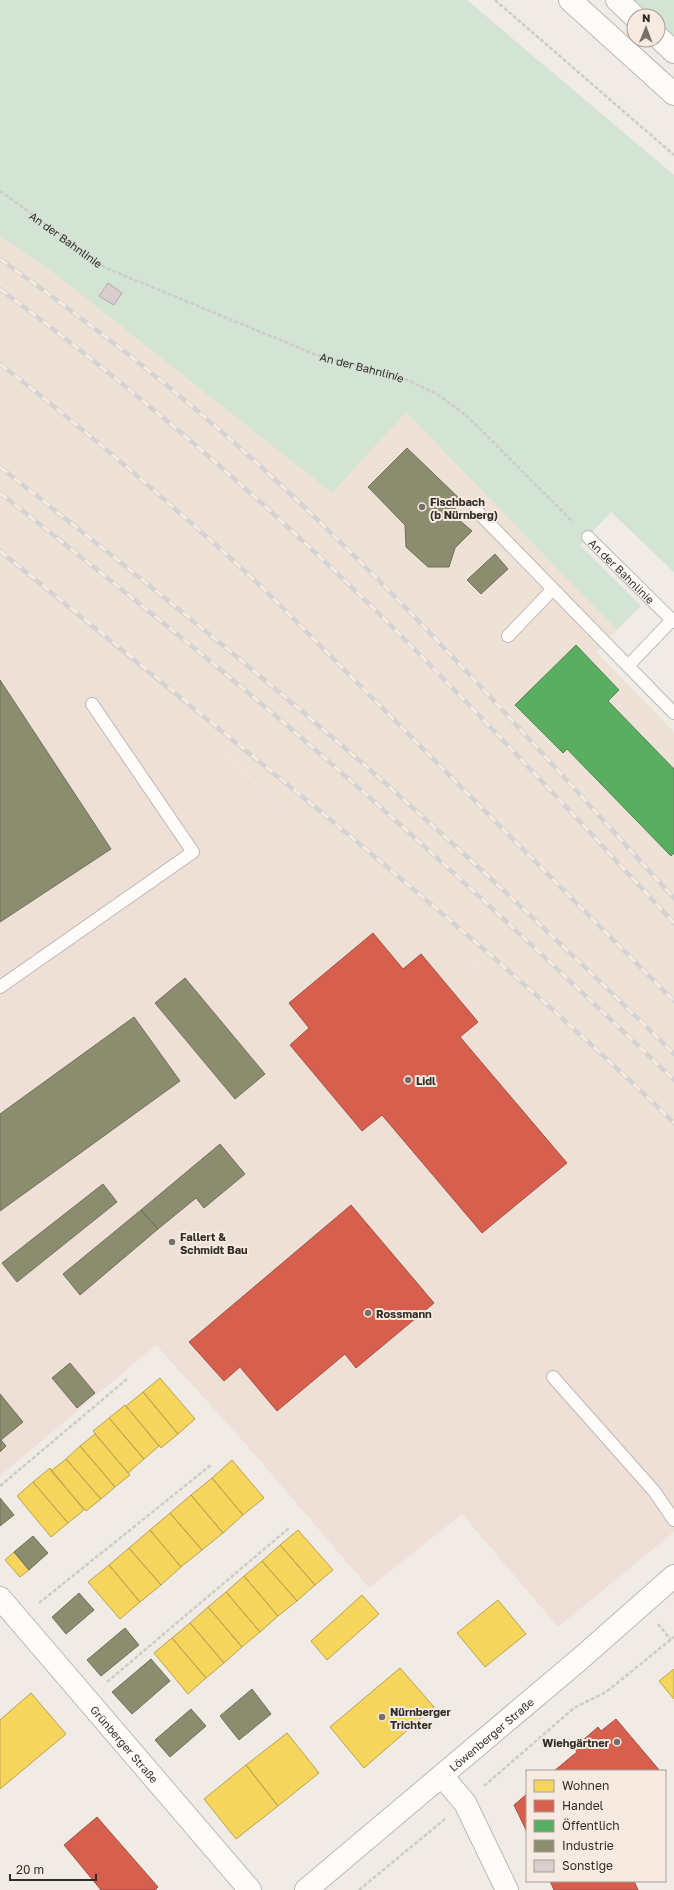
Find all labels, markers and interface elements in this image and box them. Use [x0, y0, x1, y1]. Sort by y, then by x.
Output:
north arrow [626, 8, 666, 48]
text: N [642, 11, 650, 24]
street label: An der Bahnlinie [27, 208, 105, 270]
street label: An der Bahnlinie [319, 349, 407, 385]
place label: Fischbach (b Nürnberg) [430, 495, 498, 521]
marker: Fischbach (b Nürnberg) [417, 502, 427, 512]
street label: An der Bahnlinie [587, 536, 658, 606]
place label: Lidl [416, 1074, 436, 1087]
marker: Lidl [403, 1075, 413, 1085]
place label: Fallert & Schmidt Bau [180, 1230, 248, 1256]
marker: Fallert & Schmidt Bau [167, 1237, 177, 1247]
place label: Rossmann [376, 1307, 432, 1320]
marker: Rossmann [363, 1308, 373, 1318]
street label: Löwenberger Straße [446, 1695, 536, 1773]
street label: Grünberger Straße [88, 1703, 161, 1785]
place label: Nürnberger Trichter [390, 1705, 451, 1731]
marker: Nürnberger Trichter [377, 1712, 387, 1722]
place label: Wiehgärtner [542, 1736, 610, 1749]
marker: Wiehgärtner [612, 1737, 622, 1747]
legend [526, 1770, 666, 1882]
text: Wohnen [562, 1778, 609, 1793]
text: Handel [562, 1798, 604, 1813]
text: Öffentlich [562, 1818, 620, 1833]
text: Industrie [562, 1838, 614, 1853]
scale bar [10, 1856, 96, 1882]
text: Sonstige [562, 1858, 613, 1873]
text: 20 m [16, 1862, 44, 1877]

